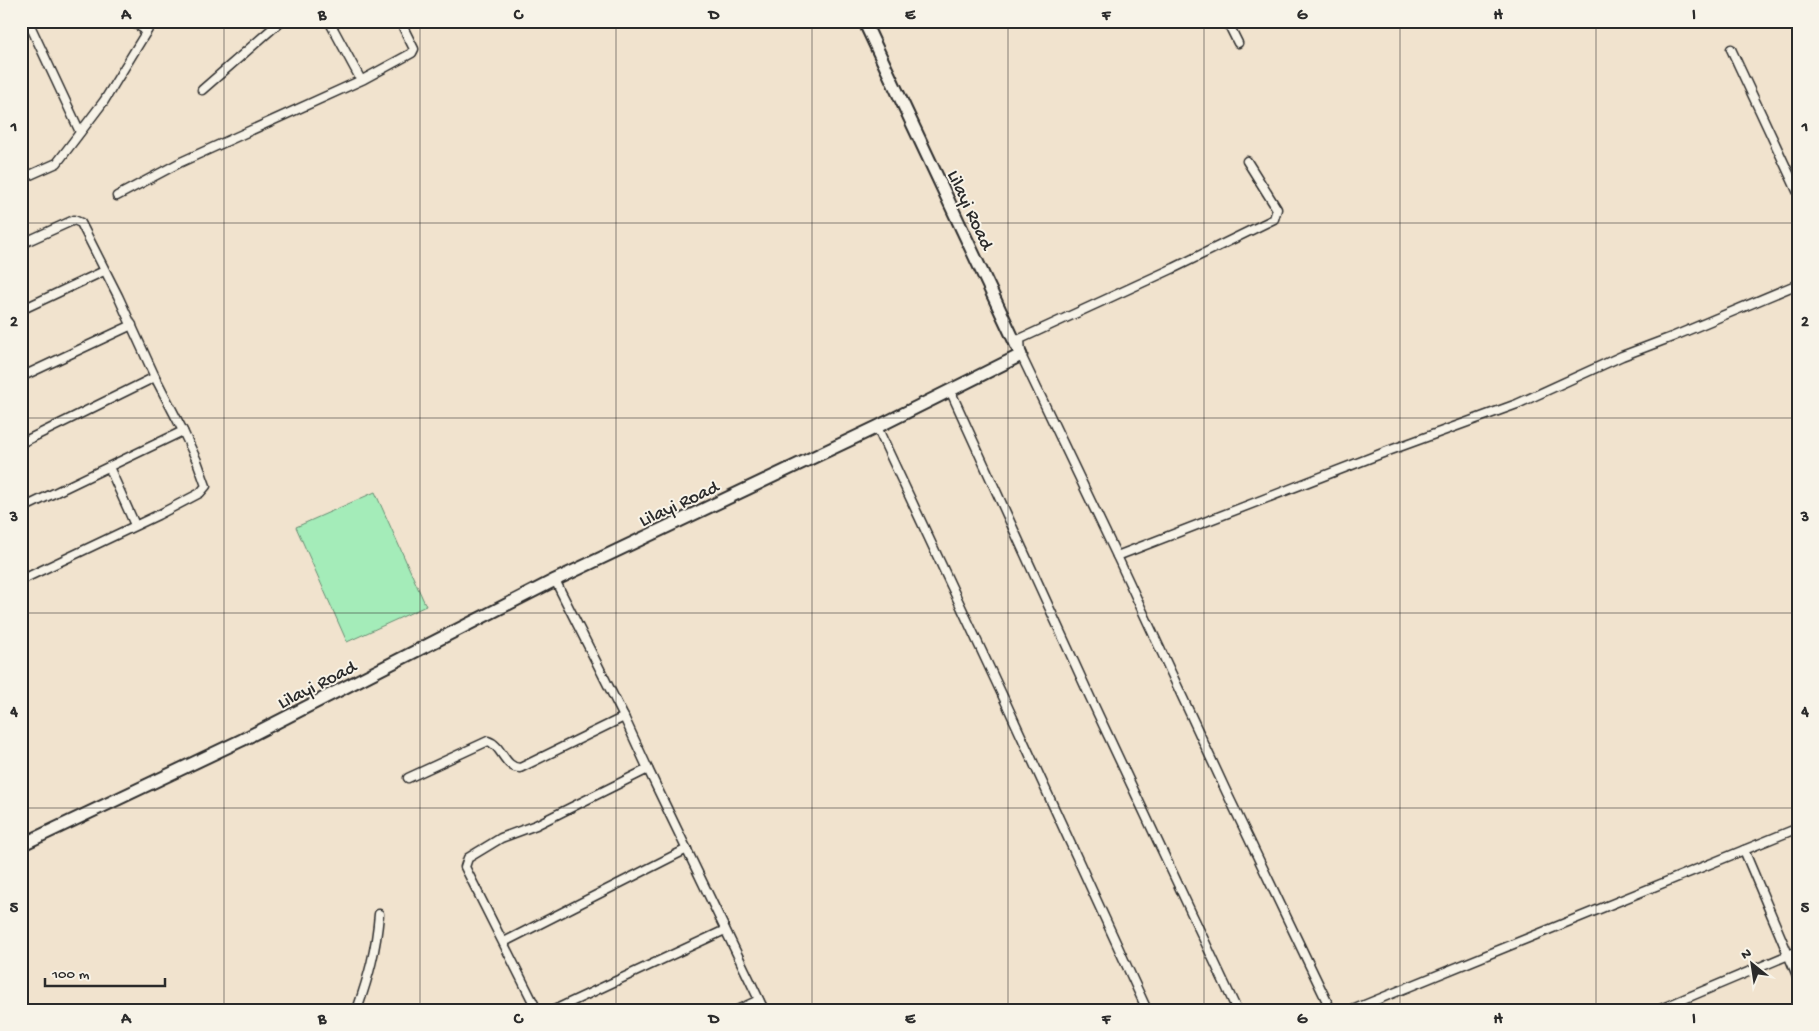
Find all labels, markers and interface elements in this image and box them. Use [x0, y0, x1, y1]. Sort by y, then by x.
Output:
text: A [120, 7, 132, 26]
text: B [317, 7, 327, 26]
text: C [513, 7, 524, 26]
text: D [707, 7, 720, 26]
text: E [905, 7, 916, 26]
text: F [1101, 7, 1112, 26]
text: G [1297, 7, 1308, 26]
text: H [1493, 7, 1503, 26]
text: I [1692, 7, 1696, 26]
text: 1 [10, 119, 17, 138]
text: 1 [1801, 119, 1808, 138]
street label: Lilayi Road [940, 167, 998, 256]
text: 2 [10, 314, 18, 333]
text: 2 [1801, 314, 1809, 333]
street label: Lilayi Road [636, 476, 725, 534]
text: 3 [9, 509, 18, 528]
text: 3 [1800, 509, 1809, 528]
street label: Lilayi Road [274, 656, 362, 716]
text: 4 [9, 704, 18, 723]
text: 4 [1800, 704, 1809, 723]
text: 5 [10, 900, 19, 919]
text: 5 [1801, 900, 1810, 919]
north arrow [1726, 938, 1776, 988]
text: N [1739, 945, 1755, 965]
scale bar [45, 956, 165, 988]
text: 100 m [51, 966, 90, 984]
text: A [120, 1011, 132, 1030]
text: B [317, 1011, 327, 1030]
text: C [513, 1011, 524, 1030]
text: D [707, 1011, 720, 1030]
text: E [905, 1011, 916, 1030]
text: F [1101, 1011, 1112, 1030]
text: G [1297, 1011, 1308, 1030]
text: H [1493, 1011, 1503, 1030]
text: I [1692, 1011, 1696, 1030]

